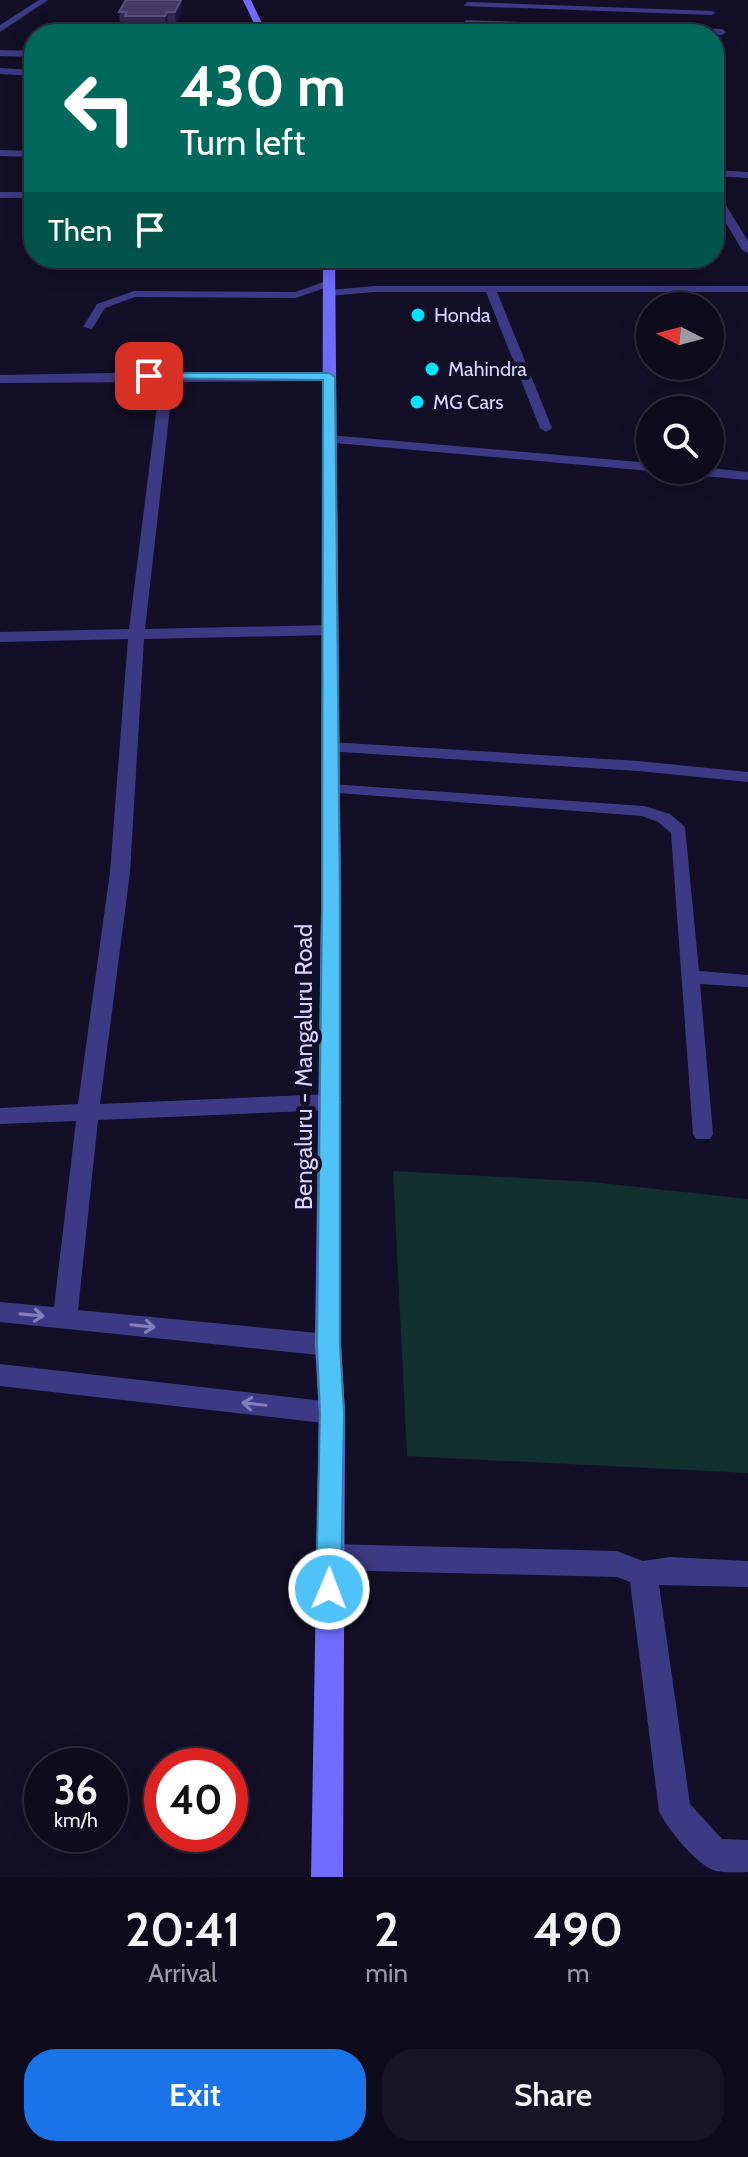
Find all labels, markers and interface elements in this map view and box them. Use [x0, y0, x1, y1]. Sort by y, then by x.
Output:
text: 430 m [180, 52, 346, 120]
icon: left [48, 56, 152, 160]
text: Turn left [180, 120, 305, 164]
icon: arrive [128, 208, 172, 252]
text: Then [48, 212, 112, 249]
north arrow [636, 292, 724, 380]
map controls [636, 292, 724, 484]
place label: Honda [434, 303, 491, 327]
marker: Honda [409, 306, 427, 324]
pin [115, 342, 183, 410]
icon: arrive [127, 354, 171, 398]
place label: Mahindra [448, 357, 527, 381]
marker: Mahindra [423, 360, 441, 378]
place label: MG Cars [433, 390, 504, 414]
marker: MG Cars [408, 393, 426, 411]
button: search [636, 396, 724, 484]
street label: Bengaluru - Mangaluru Road [289, 924, 318, 1210]
one-way arrow [19, 1307, 45, 1322]
one-way arrow [129, 1318, 155, 1333]
one-way arrow [241, 1396, 268, 1411]
position arrow [287, 1547, 371, 1631]
speed limit sign: 40 [144, 1748, 248, 1852]
text: 36 [54, 1765, 98, 1814]
text: km/h [54, 1808, 98, 1832]
text: 20:41 [125, 1900, 240, 1958]
text: 2 [374, 1900, 399, 1958]
text: 490 [533, 1900, 623, 1958]
text: Arrival [148, 1957, 217, 1989]
text: min [365, 1957, 408, 1989]
text: m [567, 1957, 589, 1989]
button: Exit [24, 2049, 366, 2141]
button: Share [382, 2049, 724, 2141]

